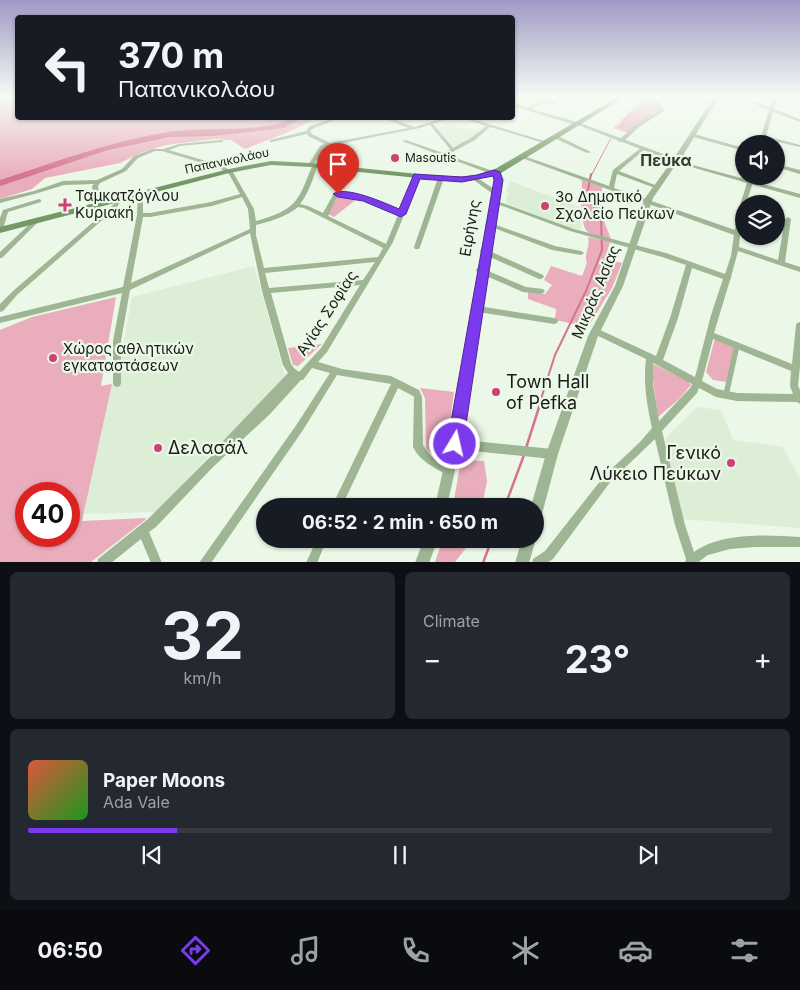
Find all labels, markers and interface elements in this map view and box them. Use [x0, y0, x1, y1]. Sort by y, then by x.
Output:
text: 370 m [118, 34, 224, 76]
icon: left [35, 35, 100, 100]
text: Παπανικολάου [118, 76, 275, 102]
map controls [735, 135, 785, 245]
button: sound [735, 135, 785, 185]
pin [317, 143, 359, 194]
street label: Παπανικολάου [183, 144, 270, 177]
icon: arrive [324, 150, 352, 178]
place label: Masoutis [405, 150, 456, 165]
district label: Πεύκα [640, 150, 692, 170]
marker: Masoutis [389, 152, 401, 164]
place label: Ταμκατζόγλου Κυριακή [75, 186, 179, 222]
place label: 3ο Δημοτικό Σχολείο Πεύκων [555, 187, 675, 223]
button: layers [735, 195, 785, 245]
street label: Ειρήνης [455, 198, 484, 258]
marker: Ταμκατζόγλου Κυριακή [59, 199, 71, 211]
marker: 3ο Δημοτικό Σχολείο Πεύκων [539, 200, 551, 212]
street label: Μικράς Ασίας [567, 242, 624, 341]
street label: Αγίας Σοφίας [292, 267, 361, 359]
place label: Χώρος αθλητικών εγκαταστάσεων [63, 339, 194, 375]
marker: Χώρος αθλητικών εγκαταστάσεων [47, 352, 59, 364]
place label: Town Hall of Pefka [506, 371, 589, 413]
marker: Town Hall of Pefka [490, 386, 502, 398]
position arrow [428, 417, 480, 469]
place label: Δελασάλ [168, 437, 248, 458]
marker: Δελασάλ [152, 442, 164, 454]
place label: Γενικό Λύκειο Πεύκων [590, 442, 721, 484]
marker: Γενικό Λύκειο Πεύκων [725, 457, 737, 469]
speed limit sign: 40 [15, 482, 80, 547]
text: 06:52 · 2 min · 650 m [302, 511, 498, 534]
text: 32 [161, 596, 244, 675]
text: Climate [423, 611, 480, 631]
text: 23° [565, 636, 630, 682]
text: − [423, 642, 442, 676]
text: + [753, 642, 772, 676]
text: km/h [183, 668, 222, 688]
text: Paper Moons [103, 769, 225, 792]
text: Ada Vale [103, 792, 170, 812]
icon: previous [138, 841, 166, 869]
icon: pause [386, 841, 414, 869]
icon: next [634, 841, 662, 869]
icon: directions [178, 933, 213, 968]
icon: music [288, 933, 323, 968]
icon: phone [398, 933, 433, 968]
icon: climate [508, 933, 543, 968]
icon: car [618, 933, 653, 968]
icon: filters [727, 933, 762, 968]
text: 06:50 [37, 937, 103, 963]

